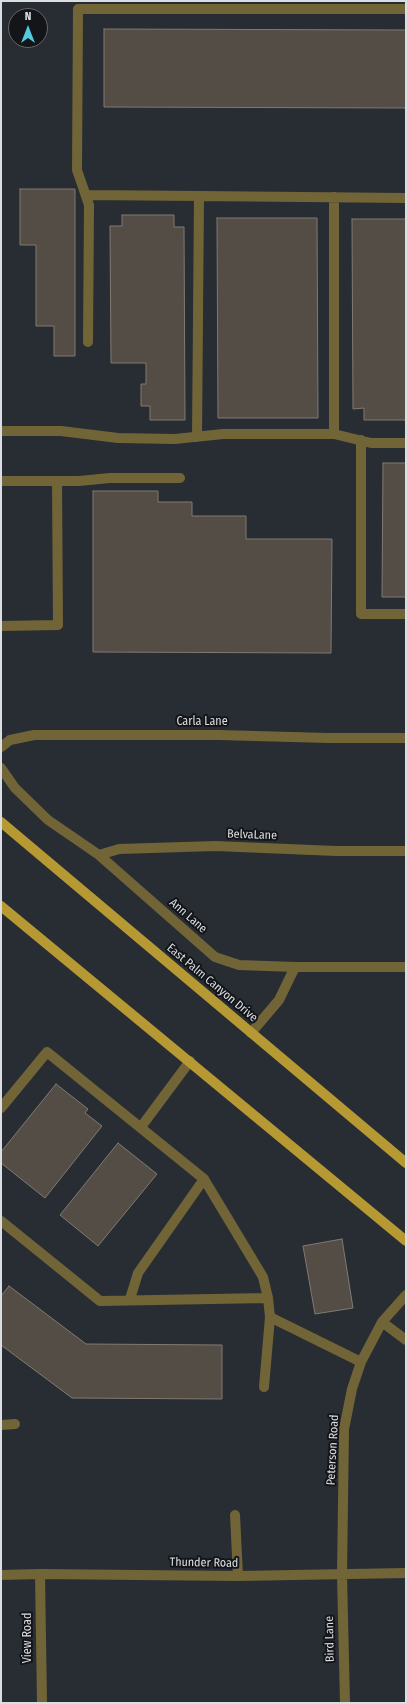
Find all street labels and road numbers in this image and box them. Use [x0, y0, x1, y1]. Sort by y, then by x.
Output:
street label: Carla Lane [176, 715, 228, 729]
street label: BelvaLane [227, 827, 277, 843]
street label: Ann Lane [166, 896, 210, 936]
street label: East Palm Canyon Drive [164, 941, 260, 1025]
street label: Peterson Road [324, 1414, 342, 1486]
street label: Thunder Road [170, 1555, 238, 1571]
street label: View Road [21, 1613, 35, 1663]
street label: Bird Lane [322, 1616, 338, 1662]

